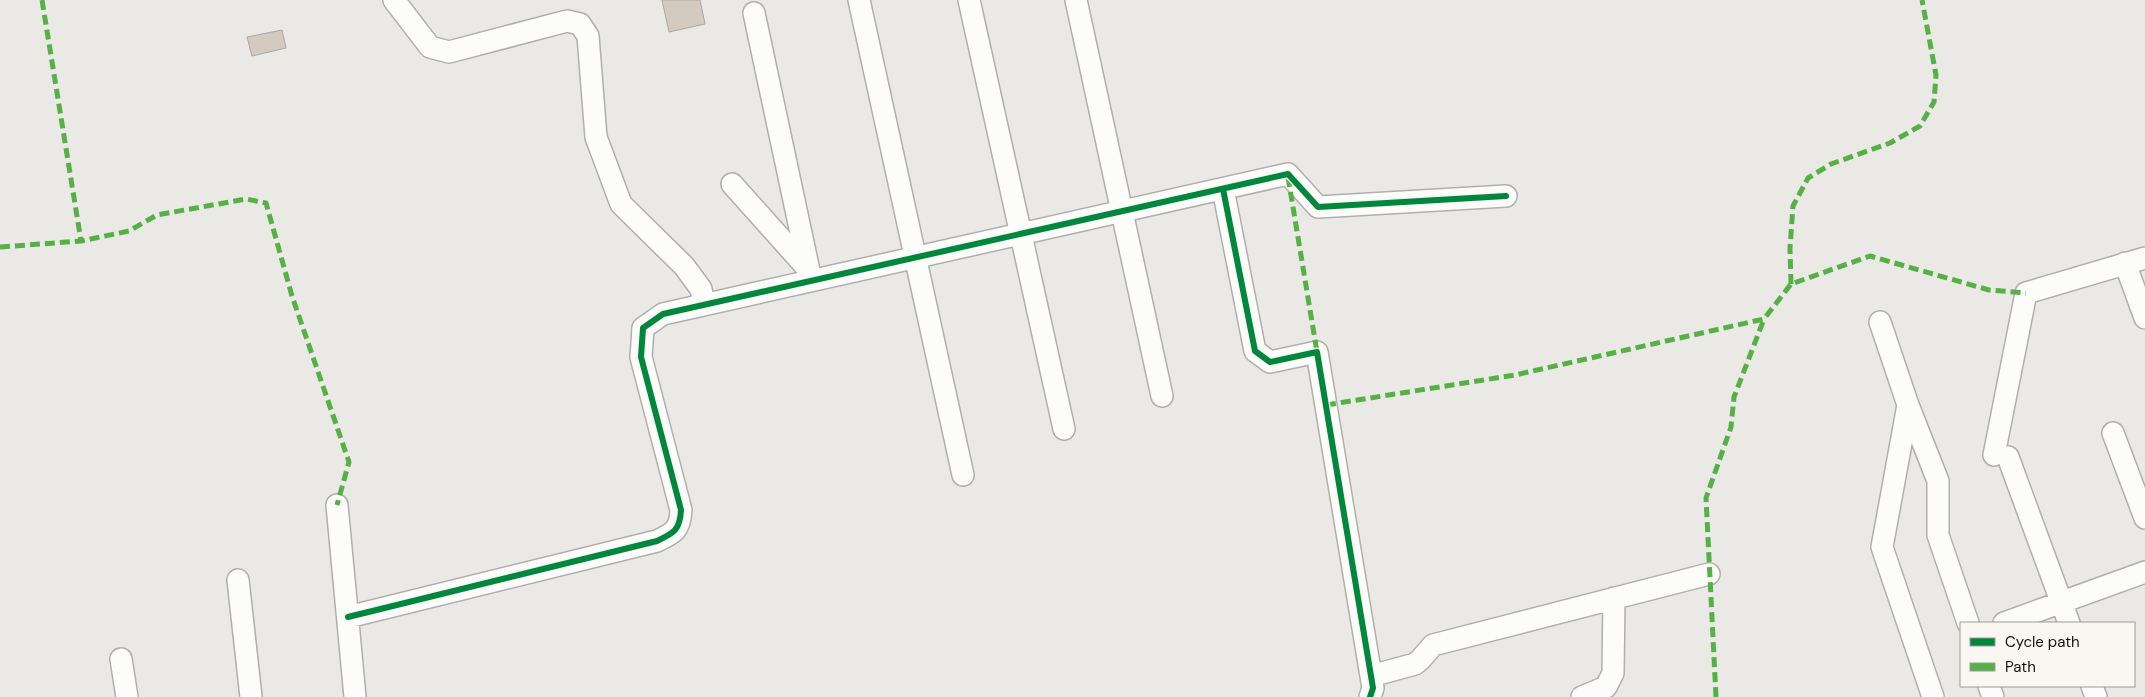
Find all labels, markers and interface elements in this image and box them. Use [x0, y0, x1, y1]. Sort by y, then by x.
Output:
legend [1960, 622, 2135, 687]
text: Cycle path [2005, 632, 2080, 652]
text: Path [2005, 657, 2036, 677]

